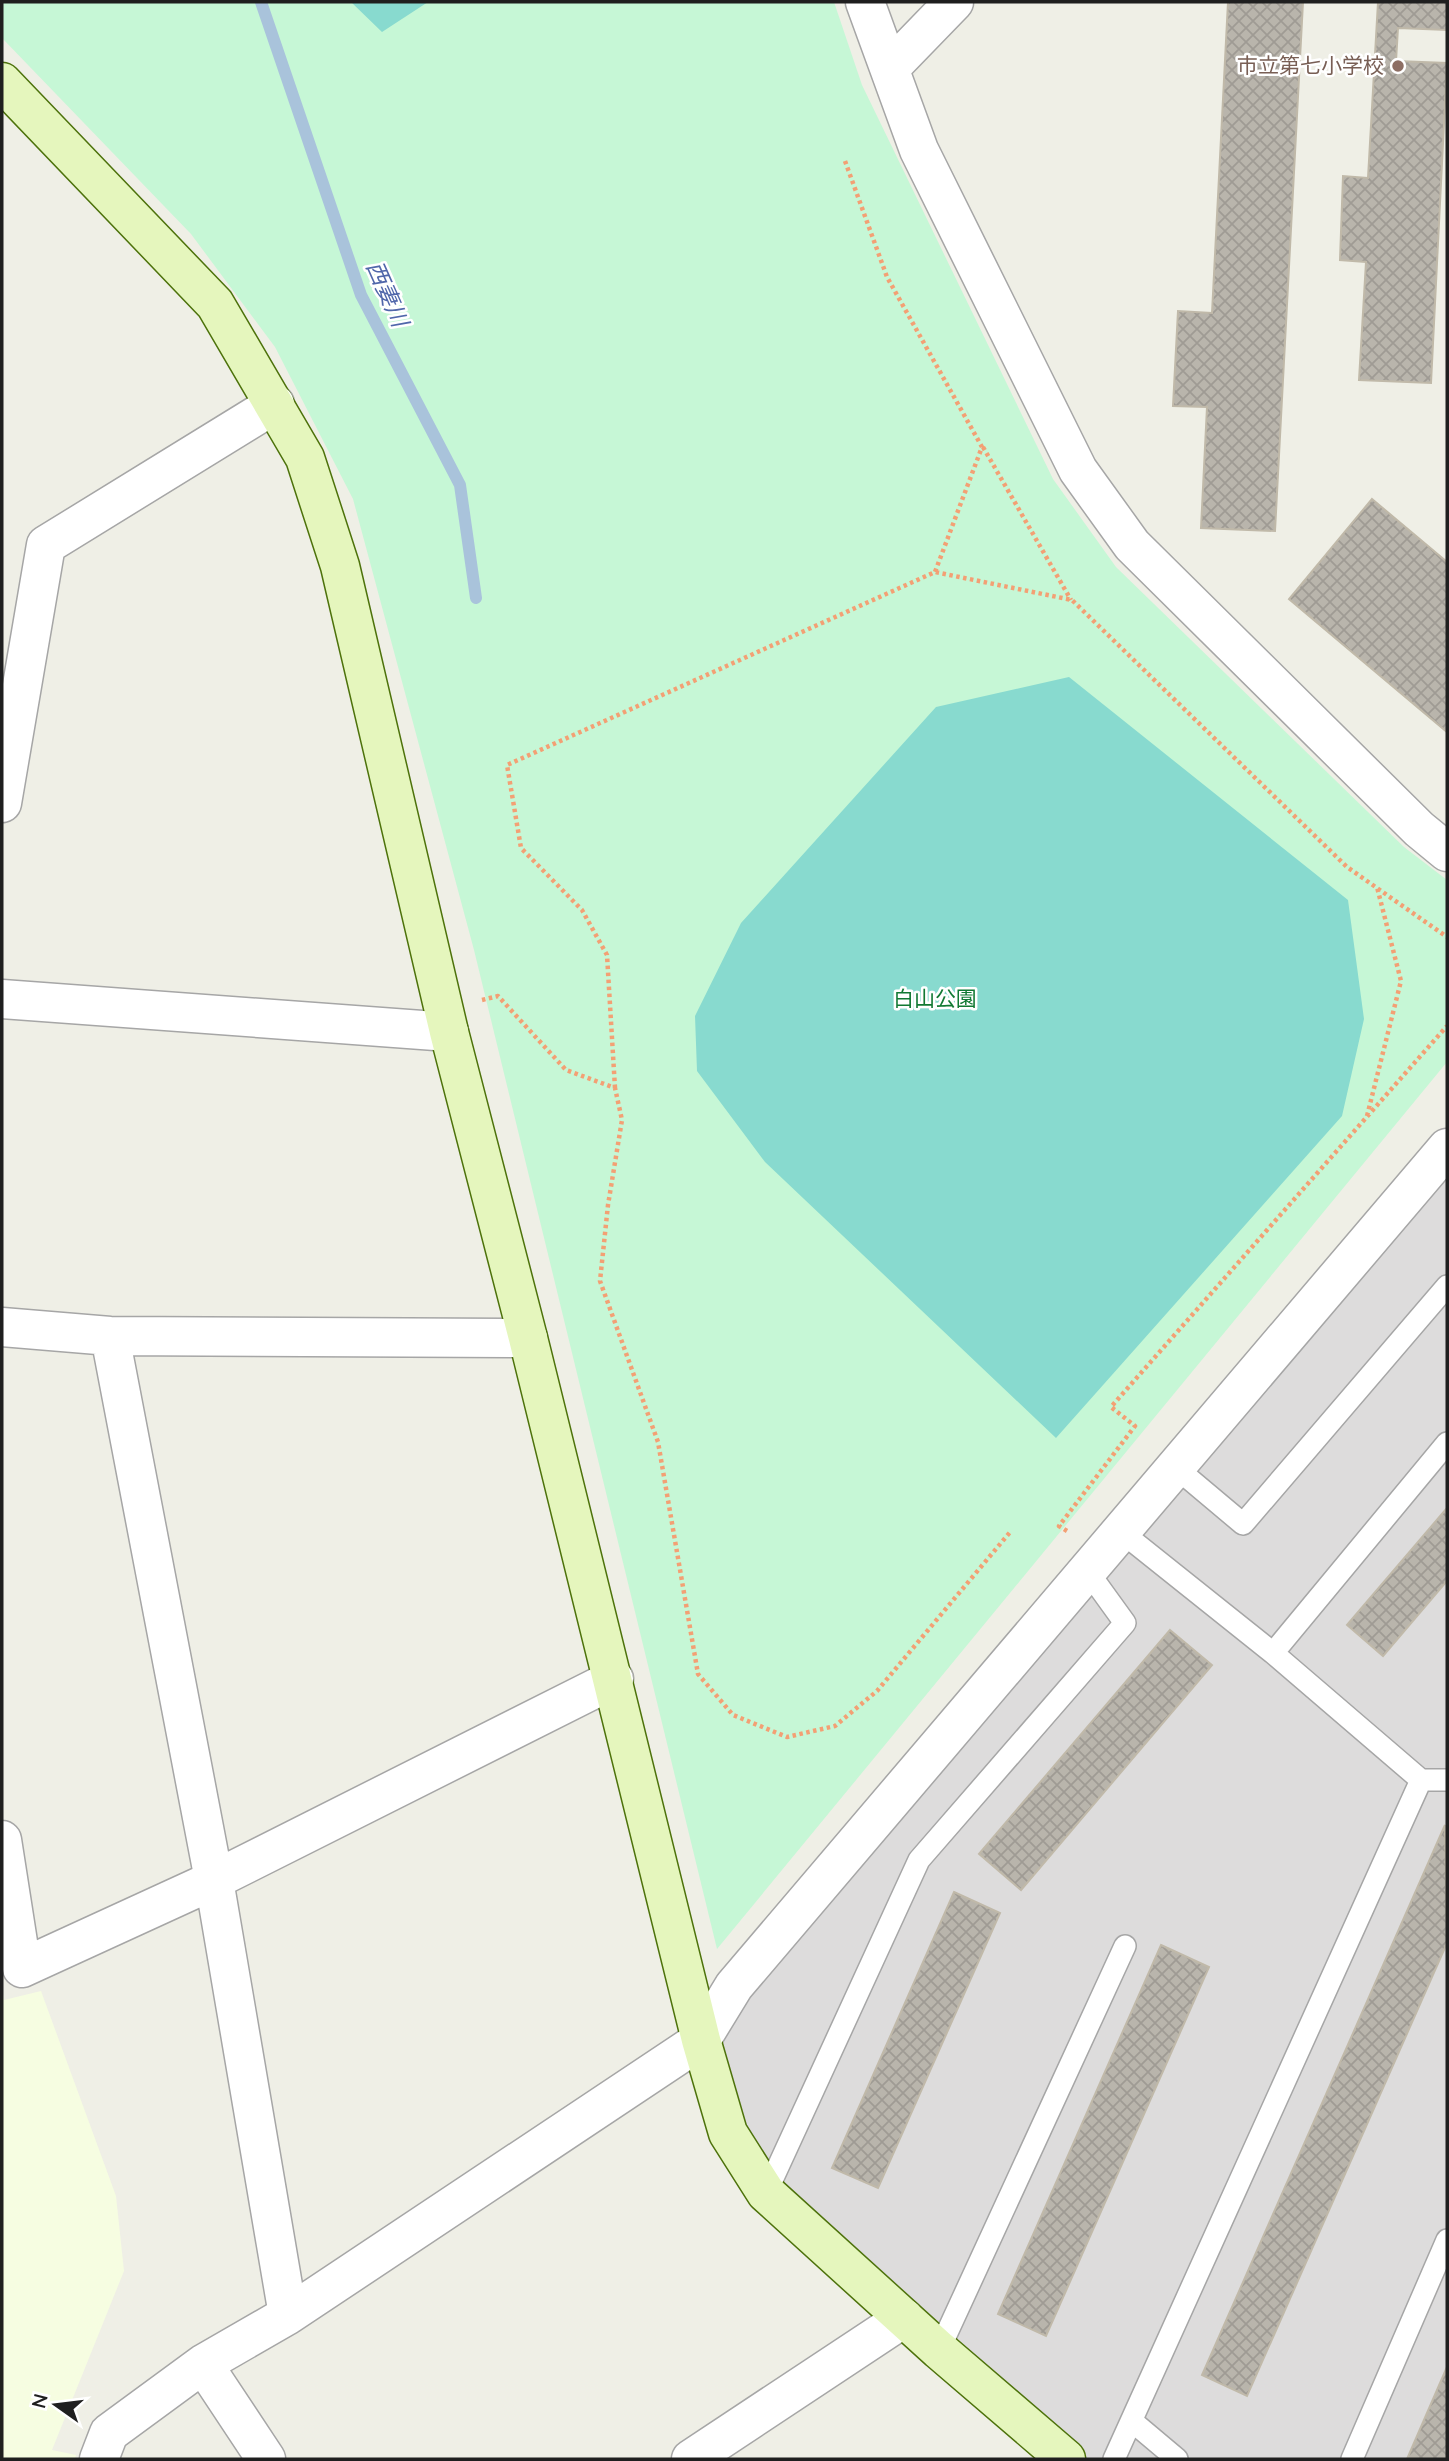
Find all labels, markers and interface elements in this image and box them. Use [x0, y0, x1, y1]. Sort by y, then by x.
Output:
place label: 市立第七小学校 [1237, 52, 1384, 80]
marker: 市立第七小学校 [1390, 58, 1406, 74]
water label: 西妻川 [359, 256, 416, 335]
park label: 白山公園 [893, 985, 977, 1013]
north arrow [21, 2370, 91, 2440]
text: N [26, 2391, 55, 2411]

